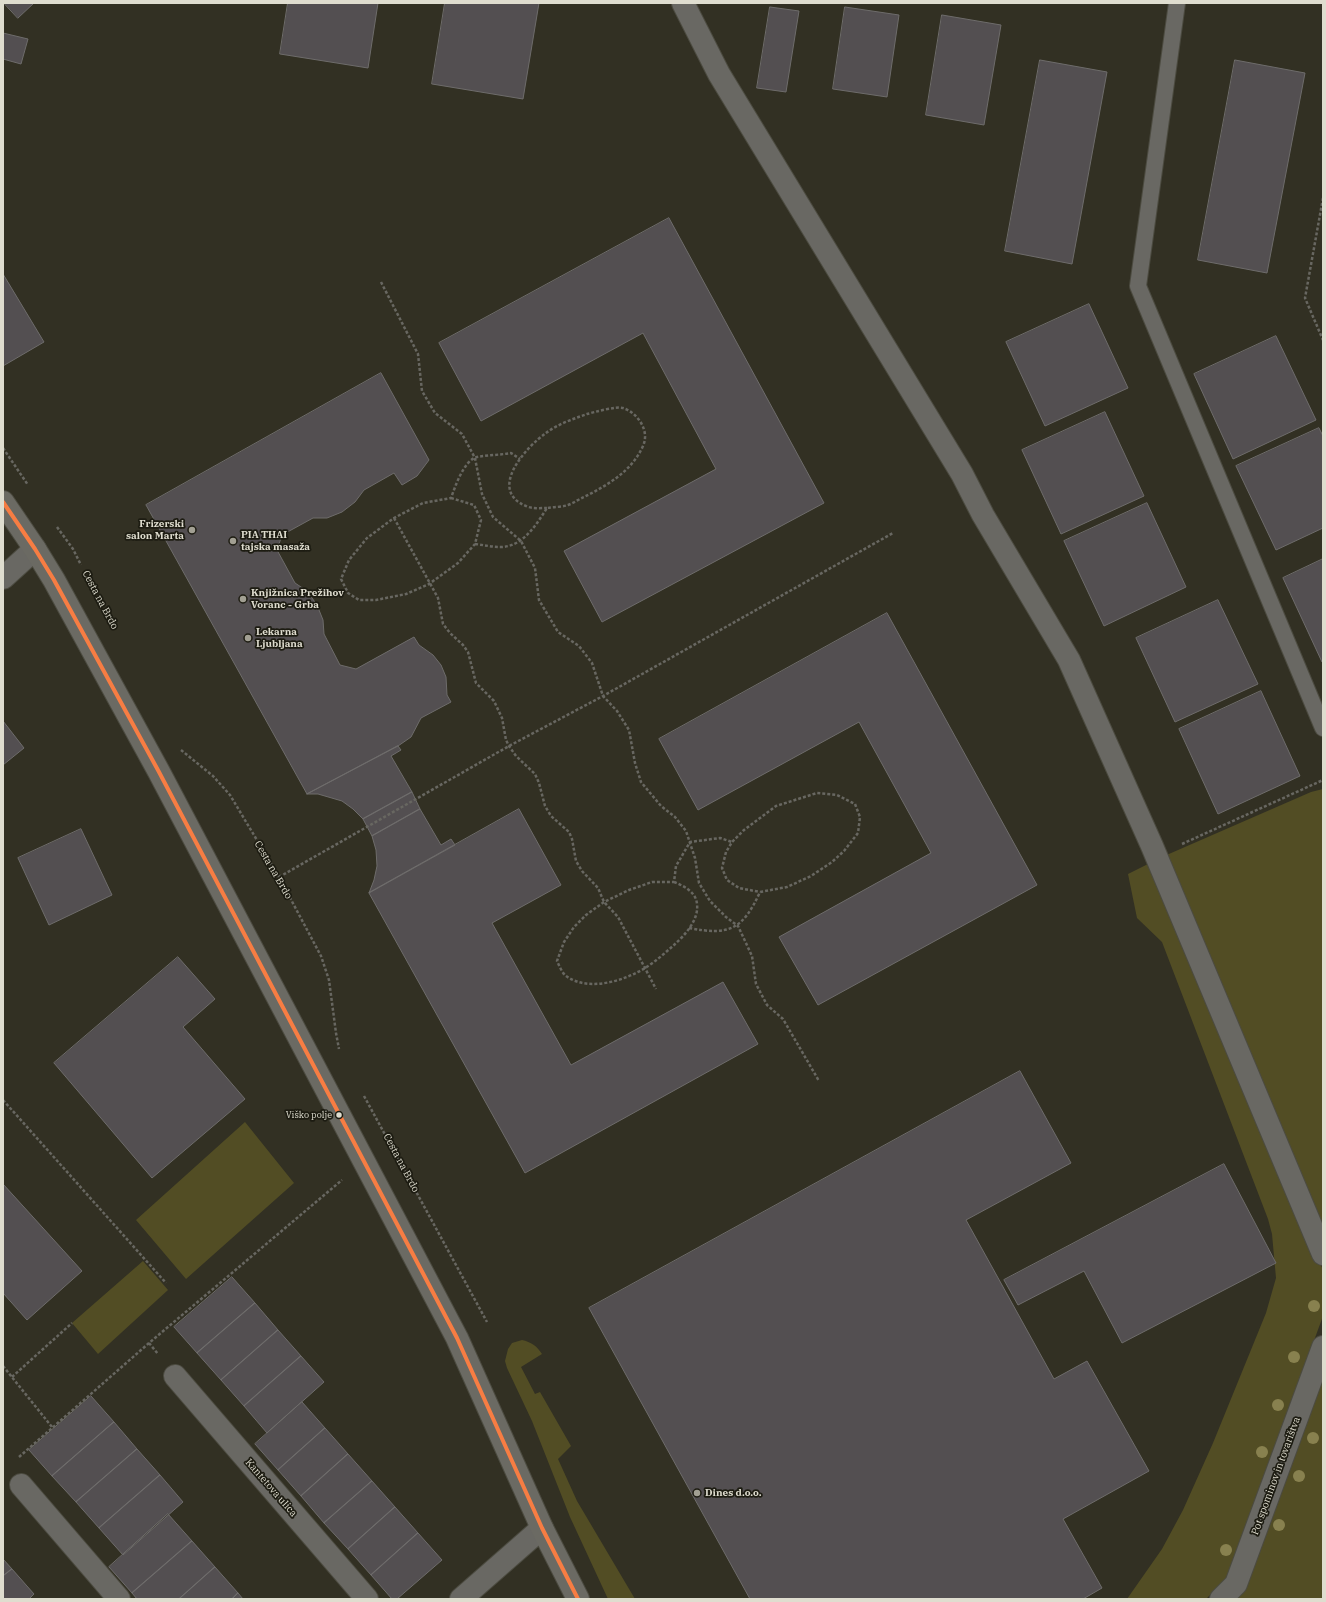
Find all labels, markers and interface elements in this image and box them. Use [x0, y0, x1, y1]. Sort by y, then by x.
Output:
place label: Frizerski salon Marta [126, 518, 184, 542]
marker: Frizerski salon Marta [187, 525, 197, 535]
place label: PIA THAI tajska masaža [241, 529, 310, 552]
marker: PIA THAI tajska masaža [228, 536, 238, 546]
street label: Cesta na Brdo [79, 569, 121, 631]
place label: Knjižnica Prežihov Voranc - Grba [251, 587, 344, 610]
marker: Knjižnica Prežihov Voranc - Grba [238, 594, 248, 604]
place label: Lekarna Ljubljana [256, 626, 303, 650]
marker: Lekarna Ljubljana [243, 633, 253, 643]
street label: Cesta na Brdo [252, 839, 294, 901]
place label: Viško polje [286, 1110, 332, 1120]
marker: Viško polje [334, 1110, 344, 1120]
street label: Cesta na Brdo [380, 1132, 422, 1194]
street label: Pot spominov in tovarištva [1249, 1415, 1303, 1537]
street label: Kantetova ulica [243, 1457, 299, 1519]
place label: Dines d.o.o. [705, 1487, 761, 1499]
marker: Dines d.o.o. [692, 1488, 702, 1498]

